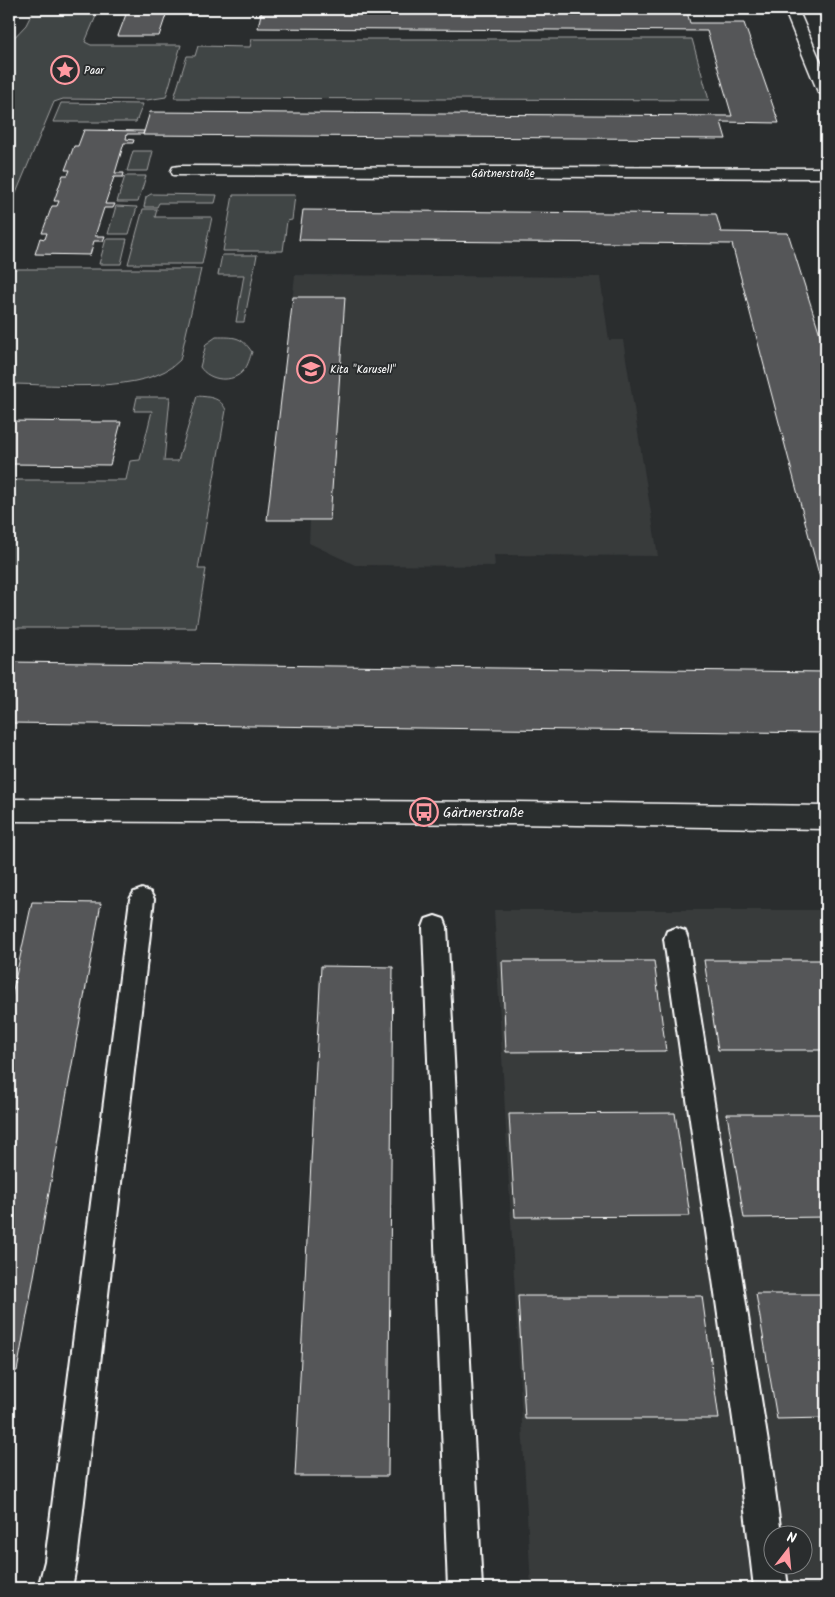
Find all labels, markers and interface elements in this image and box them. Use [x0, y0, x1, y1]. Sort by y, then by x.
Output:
place icon: Paar [50, 55, 80, 85]
place label: Paar [84, 62, 105, 80]
street label: Gärtnerstraße [471, 165, 535, 183]
school or university icon: Kita "Karusell" [296, 354, 326, 384]
place label: Kita "Karusell" [330, 361, 396, 379]
bus stop icon: Gärtnerstraße [409, 797, 439, 827]
place label: Gärtnerstraße [443, 802, 524, 824]
north arrow [762, 1524, 812, 1574]
text: N [784, 1527, 799, 1550]

